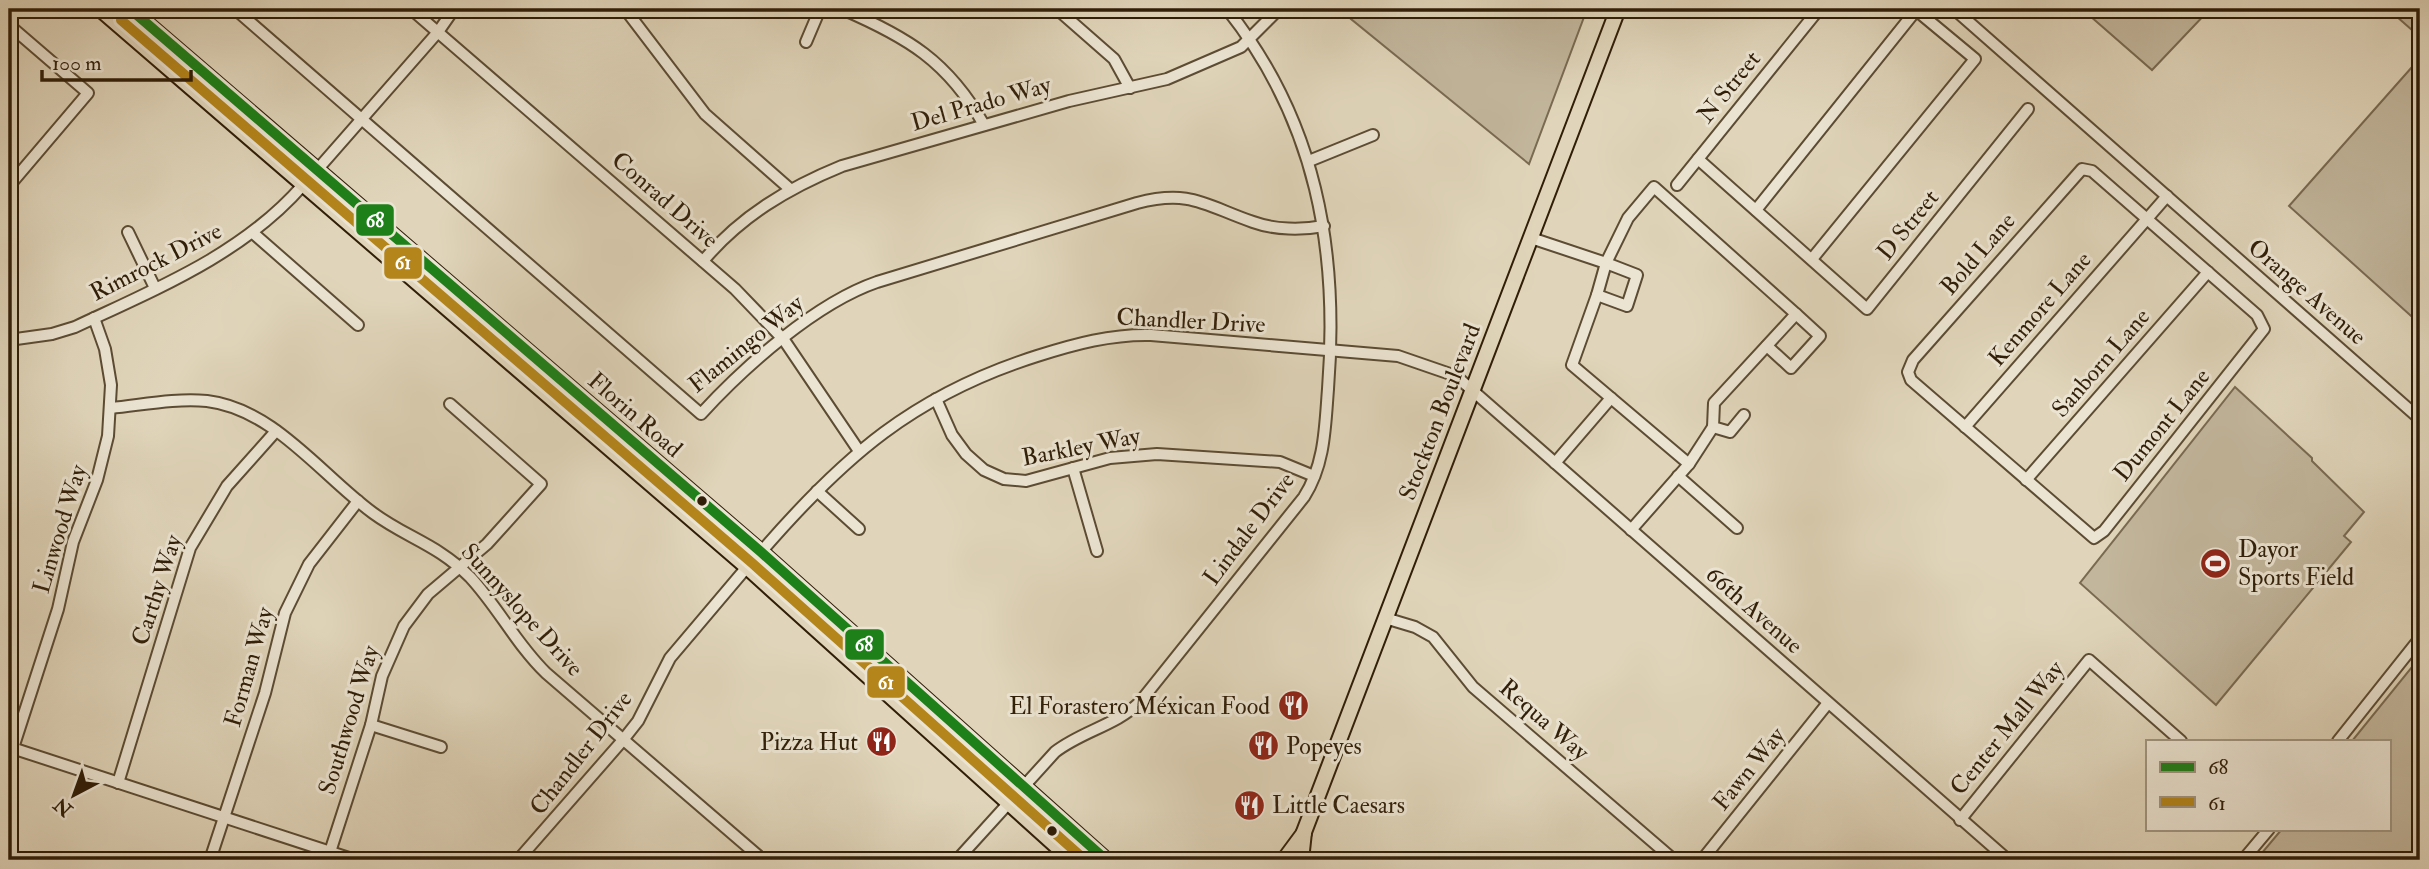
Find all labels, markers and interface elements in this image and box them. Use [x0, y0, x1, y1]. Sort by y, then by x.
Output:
scale bar [42, 38, 191, 82]
street label: N Street [1690, 44, 1768, 130]
text: 100 m [52, 50, 102, 77]
street label: Del Prado Way [907, 69, 1055, 139]
street label: Conrad Drive [605, 145, 725, 255]
street label: D Street [1870, 183, 1946, 267]
line badge: 68 [355, 203, 395, 237]
street label: Bold Lane [1934, 206, 2022, 302]
text: 68 [366, 209, 384, 233]
street label: Rimrock Drive [85, 216, 227, 308]
street label: Orange Avenue [2241, 232, 2373, 352]
street label: Kenmore Lane [1982, 245, 2098, 373]
line badge: 61 [383, 246, 423, 280]
text: 61 [395, 251, 411, 275]
street label: Flamingo Way [682, 288, 810, 400]
street label: Chandler Drive [1116, 302, 1266, 340]
street label: Sanborn Lane [2045, 302, 2157, 424]
street label: Stockton Boulevard [1392, 319, 1488, 505]
street label: Dumont Lane [2107, 362, 2217, 488]
street label: Florin Road [581, 365, 689, 465]
street label: Barkley Way [1019, 420, 1143, 474]
street label: Linwood Way [26, 460, 94, 597]
street label: Lindale Drive [1196, 466, 1302, 592]
unlabelled marker [695, 494, 709, 508]
street label: Carthy Way [125, 530, 190, 649]
place label: Dayor Sports Field [2238, 534, 2354, 593]
street label: Sunnyslope Drive [454, 537, 590, 683]
sports icon: Dayor Sports Field [2198, 546, 2232, 580]
street label: 66th Avenue [1699, 559, 1809, 661]
street label: Forman Way [217, 603, 281, 731]
line badge: 68 [844, 628, 885, 661]
text: 68 [855, 633, 873, 657]
street label: Southwood Way [312, 641, 387, 798]
street label: Center Mall Way [1943, 654, 2071, 802]
line badge: 61 [866, 665, 906, 699]
text: 61 [878, 671, 894, 695]
street label: Requa Way [1493, 672, 1596, 768]
street label: Chandler Drive [523, 685, 639, 821]
restaurant icon: El Forastero Méxican Food [1276, 689, 1310, 723]
place label: El Forastero Méxican Food [1009, 691, 1270, 722]
street label: Fawn Way [1706, 721, 1792, 817]
restaurant icon: Pizza Hut [864, 725, 898, 759]
place label: Pizza Hut [760, 727, 858, 758]
restaurant icon: Popeyes [1246, 729, 1280, 763]
place label: Popeyes [1286, 731, 1362, 762]
legend [2146, 740, 2390, 830]
text: 68 [2208, 754, 2229, 781]
north arrow [38, 760, 108, 830]
restaurant icon: Little Caesars [1232, 788, 1266, 822]
place label: Little Caesars [1272, 790, 1405, 821]
text: 61 [2208, 790, 2226, 817]
text: N [48, 792, 79, 822]
unlabelled marker [1045, 824, 1059, 838]

